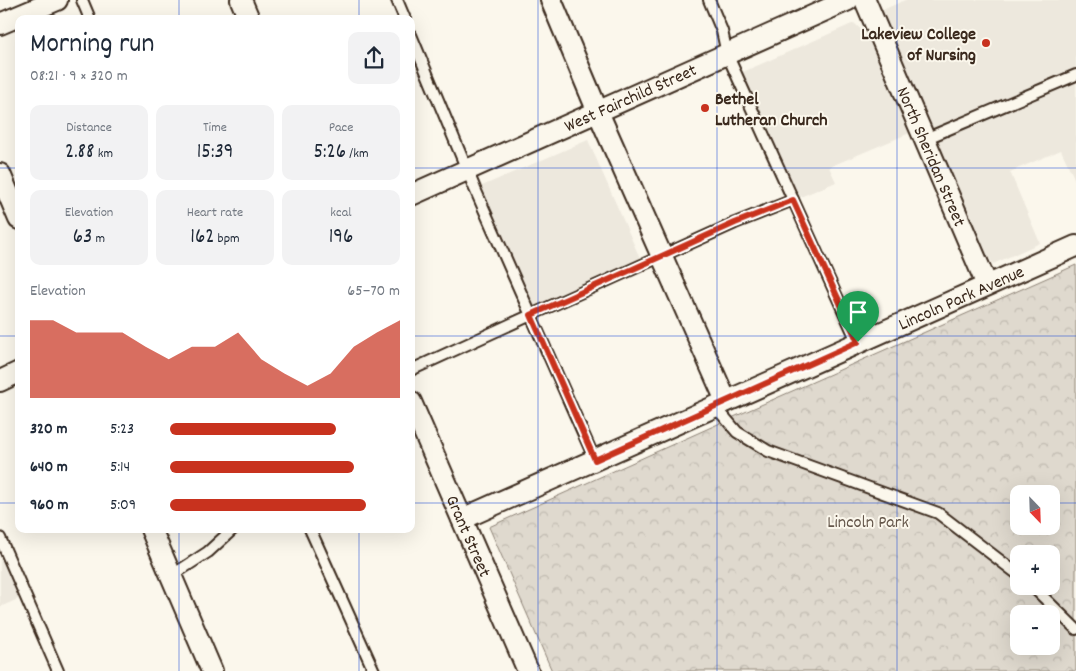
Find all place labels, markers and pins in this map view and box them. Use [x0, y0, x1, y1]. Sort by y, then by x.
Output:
place label: Lakeview College of Nursing [861, 23, 976, 69]
marker: Lakeview College of Nursing [980, 37, 992, 49]
place label: Bethel Lutheran Church [715, 88, 828, 134]
marker: Bethel Lutheran Church [699, 102, 711, 114]
pin [837, 291, 879, 342]

